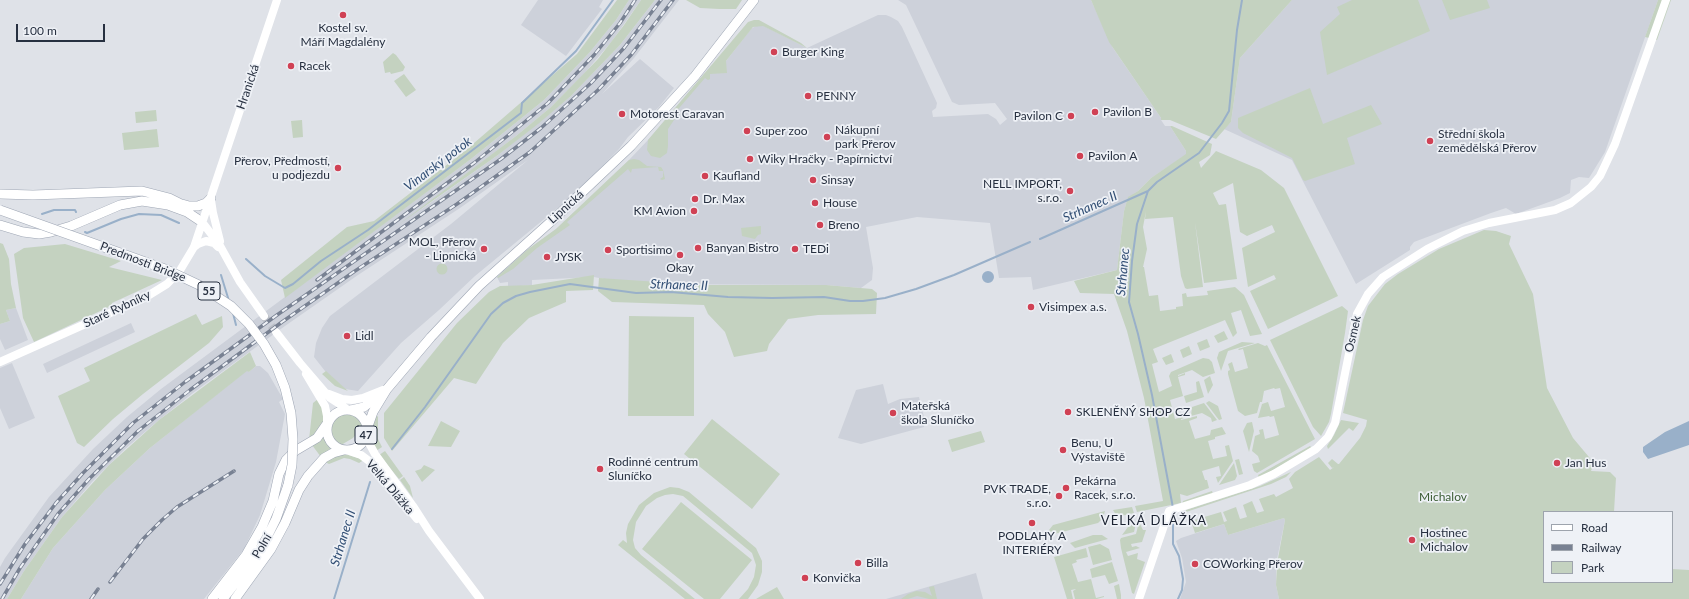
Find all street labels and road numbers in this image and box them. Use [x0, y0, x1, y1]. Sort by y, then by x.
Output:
street label: Hranická [234, 63, 262, 111]
street label: Lipnická [545, 187, 587, 227]
street label: Predmosti Bridge [98, 239, 188, 285]
road number: 55 [198, 282, 220, 300]
street label: Staré Rybníky [81, 287, 153, 331]
street label: Osmek [1342, 314, 1364, 354]
road number: 47 [355, 426, 377, 444]
street label: Velká Dlážka [363, 457, 417, 517]
street label: Polní [249, 531, 275, 561]

